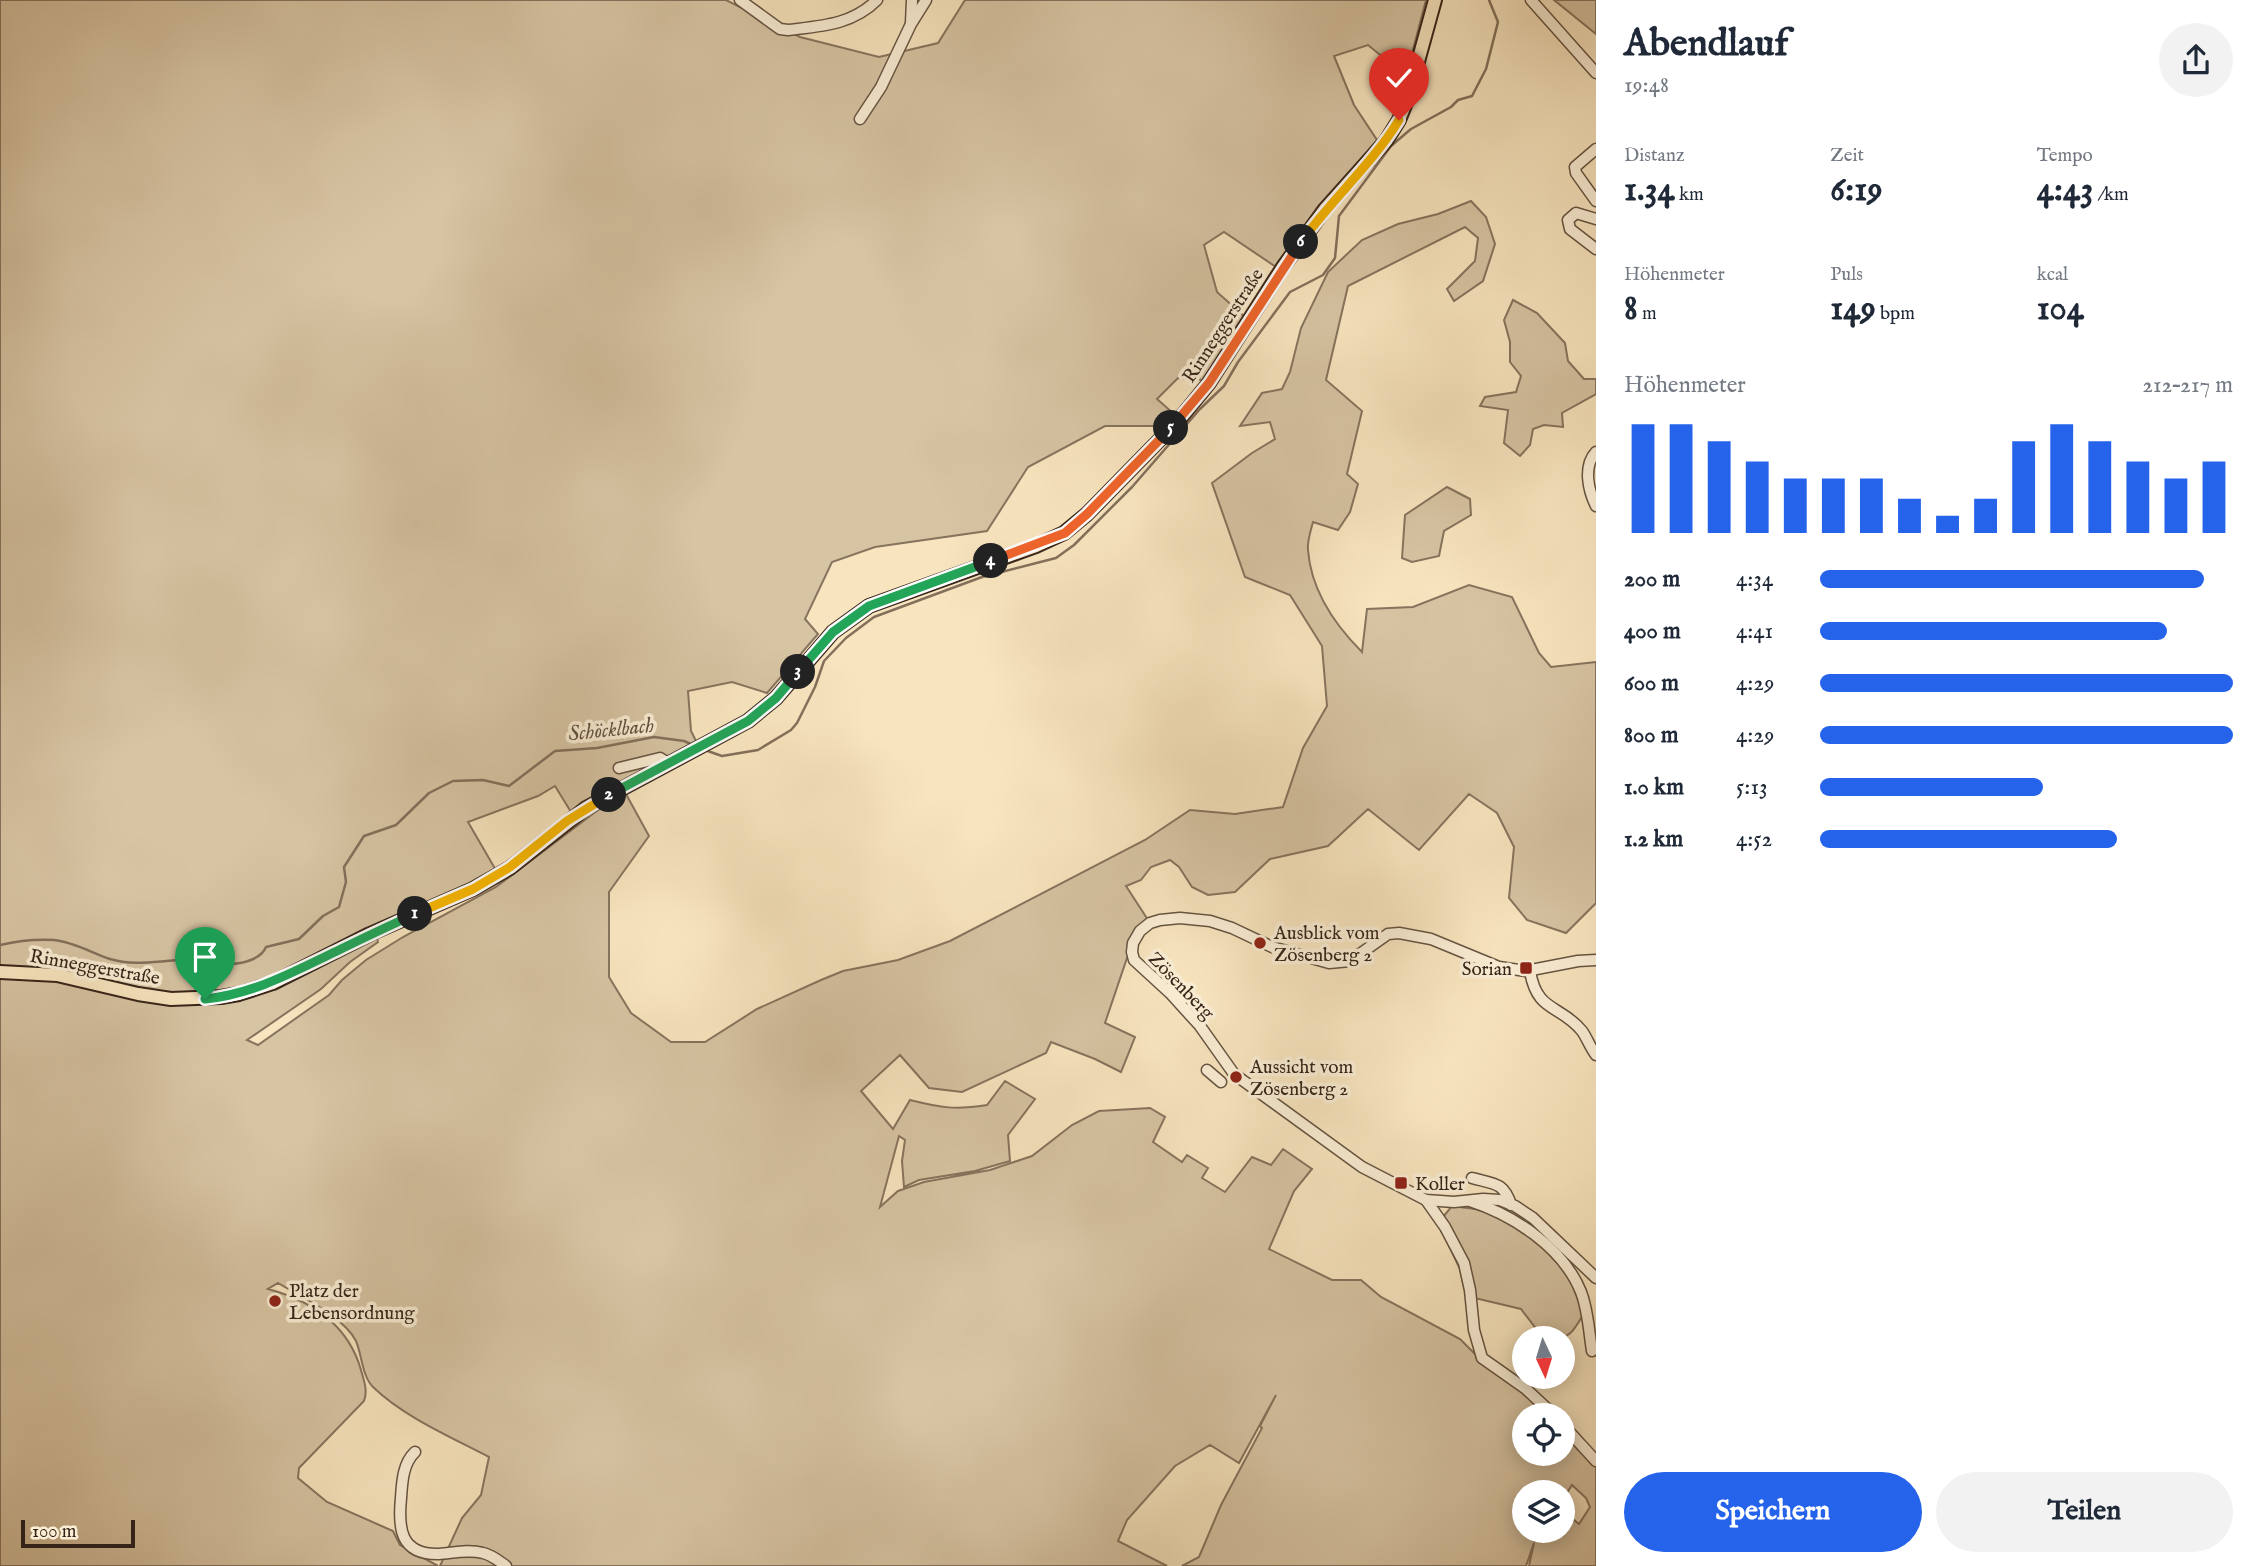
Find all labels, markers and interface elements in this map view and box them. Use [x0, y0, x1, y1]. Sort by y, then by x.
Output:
text: Abendlauf [1624, 21, 1788, 69]
button: share [2159, 23, 2233, 97]
pin [1369, 48, 1429, 120]
icon: check [1380, 59, 1418, 97]
text: 19:48 [1624, 71, 1669, 100]
text: Distanz [1624, 144, 1685, 168]
text: Zeit [1830, 144, 1864, 168]
text: Tempo [2037, 144, 2093, 168]
text: 1.34 [1624, 168, 1675, 213]
text: 6:19 [1830, 168, 1883, 213]
text: 4:43 [2037, 168, 2093, 213]
text: km [1675, 183, 1704, 207]
text: /km [2093, 183, 2129, 207]
pin: 6 [1284, 224, 1318, 260]
text: 6 [1296, 229, 1305, 253]
text: Höhenmeter [1624, 263, 1725, 287]
text: Puls [1830, 263, 1863, 287]
text: kcal [2037, 263, 2068, 287]
street label: Rinneggerstraße [1178, 264, 1270, 388]
text: 8 [1624, 287, 1638, 332]
text: 149 [1830, 287, 1876, 332]
text: 104 [2037, 287, 2084, 332]
text: m [1638, 302, 1657, 326]
text: bpm [1876, 302, 1915, 326]
text: Höhenmeter [1624, 371, 1746, 400]
text: 212–217 m [2142, 371, 2233, 400]
pin: 5 [1154, 410, 1188, 446]
text: 5 [1167, 415, 1174, 439]
pin: 4 [974, 544, 1009, 578]
text: 4 [986, 548, 995, 572]
text: 200 m [1624, 565, 1680, 594]
text: 4:34 [1736, 565, 1773, 594]
text: 400 m [1624, 617, 1681, 646]
text: 4:41 [1736, 617, 1773, 646]
pin: 3 [780, 654, 816, 690]
text: 3 [794, 659, 801, 683]
text: 600 m [1624, 669, 1679, 698]
text: 4:29 [1736, 669, 1774, 698]
water label: Schöcklbach [567, 713, 656, 748]
text: 800 m [1624, 721, 1678, 750]
text: 4:29 [1736, 721, 1774, 750]
text: 1.0 km [1624, 773, 1684, 802]
text: 5:13 [1736, 773, 1768, 802]
pin: 2 [592, 778, 626, 812]
text: 2 [604, 782, 613, 806]
text: 1.2 km [1624, 825, 1683, 854]
text: 4:52 [1736, 825, 1772, 854]
pin: 1 [398, 897, 432, 932]
text: 1 [411, 901, 418, 925]
place label: Ausblick vom Zösenberg 2 [1273, 922, 1380, 968]
pin [175, 927, 235, 999]
marker: Ausblick vom Zösenberg 2 [1252, 935, 1268, 951]
icon: arrive [186, 938, 224, 976]
street label: Rinneggerstraße [28, 945, 162, 991]
street label: Zösenberg [1142, 947, 1219, 1026]
place label: Sorian [1462, 958, 1512, 982]
marker: Sorian [1518, 960, 1534, 976]
place label: Aussicht vom Zösenberg 2 [1249, 1056, 1353, 1102]
marker: Aussicht vom Zösenberg 2 [1228, 1069, 1244, 1085]
place label: Koller [1415, 1173, 1465, 1197]
marker: Koller [1393, 1175, 1409, 1191]
place label: Platz der Lebensordnung [289, 1280, 415, 1326]
marker: Platz der Lebensordnung [267, 1293, 283, 1309]
north arrow [1512, 1326, 1575, 1390]
map controls [1512, 1326, 1575, 1543]
button: locate [1512, 1403, 1575, 1466]
button: Speichern [1624, 1472, 1922, 1552]
button: Teilen [1936, 1472, 2233, 1552]
button: layers [1512, 1480, 1575, 1543]
scale bar [21, 1517, 135, 1549]
text: 100 m [32, 1520, 76, 1544]

